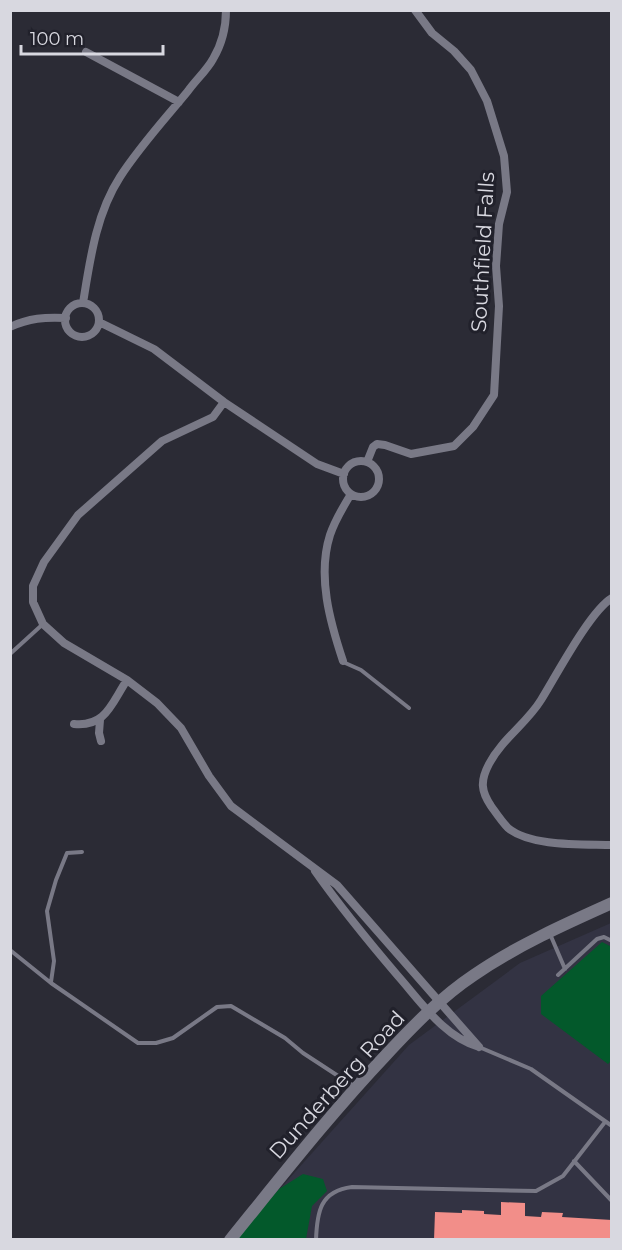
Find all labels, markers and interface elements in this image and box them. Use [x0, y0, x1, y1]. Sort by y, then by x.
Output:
scale bar [21, 18, 164, 56]
text: 100 m [30, 28, 84, 50]
street label: Southfield Falls [466, 171, 499, 333]
street label: Dunderberg Road [264, 1005, 410, 1164]

